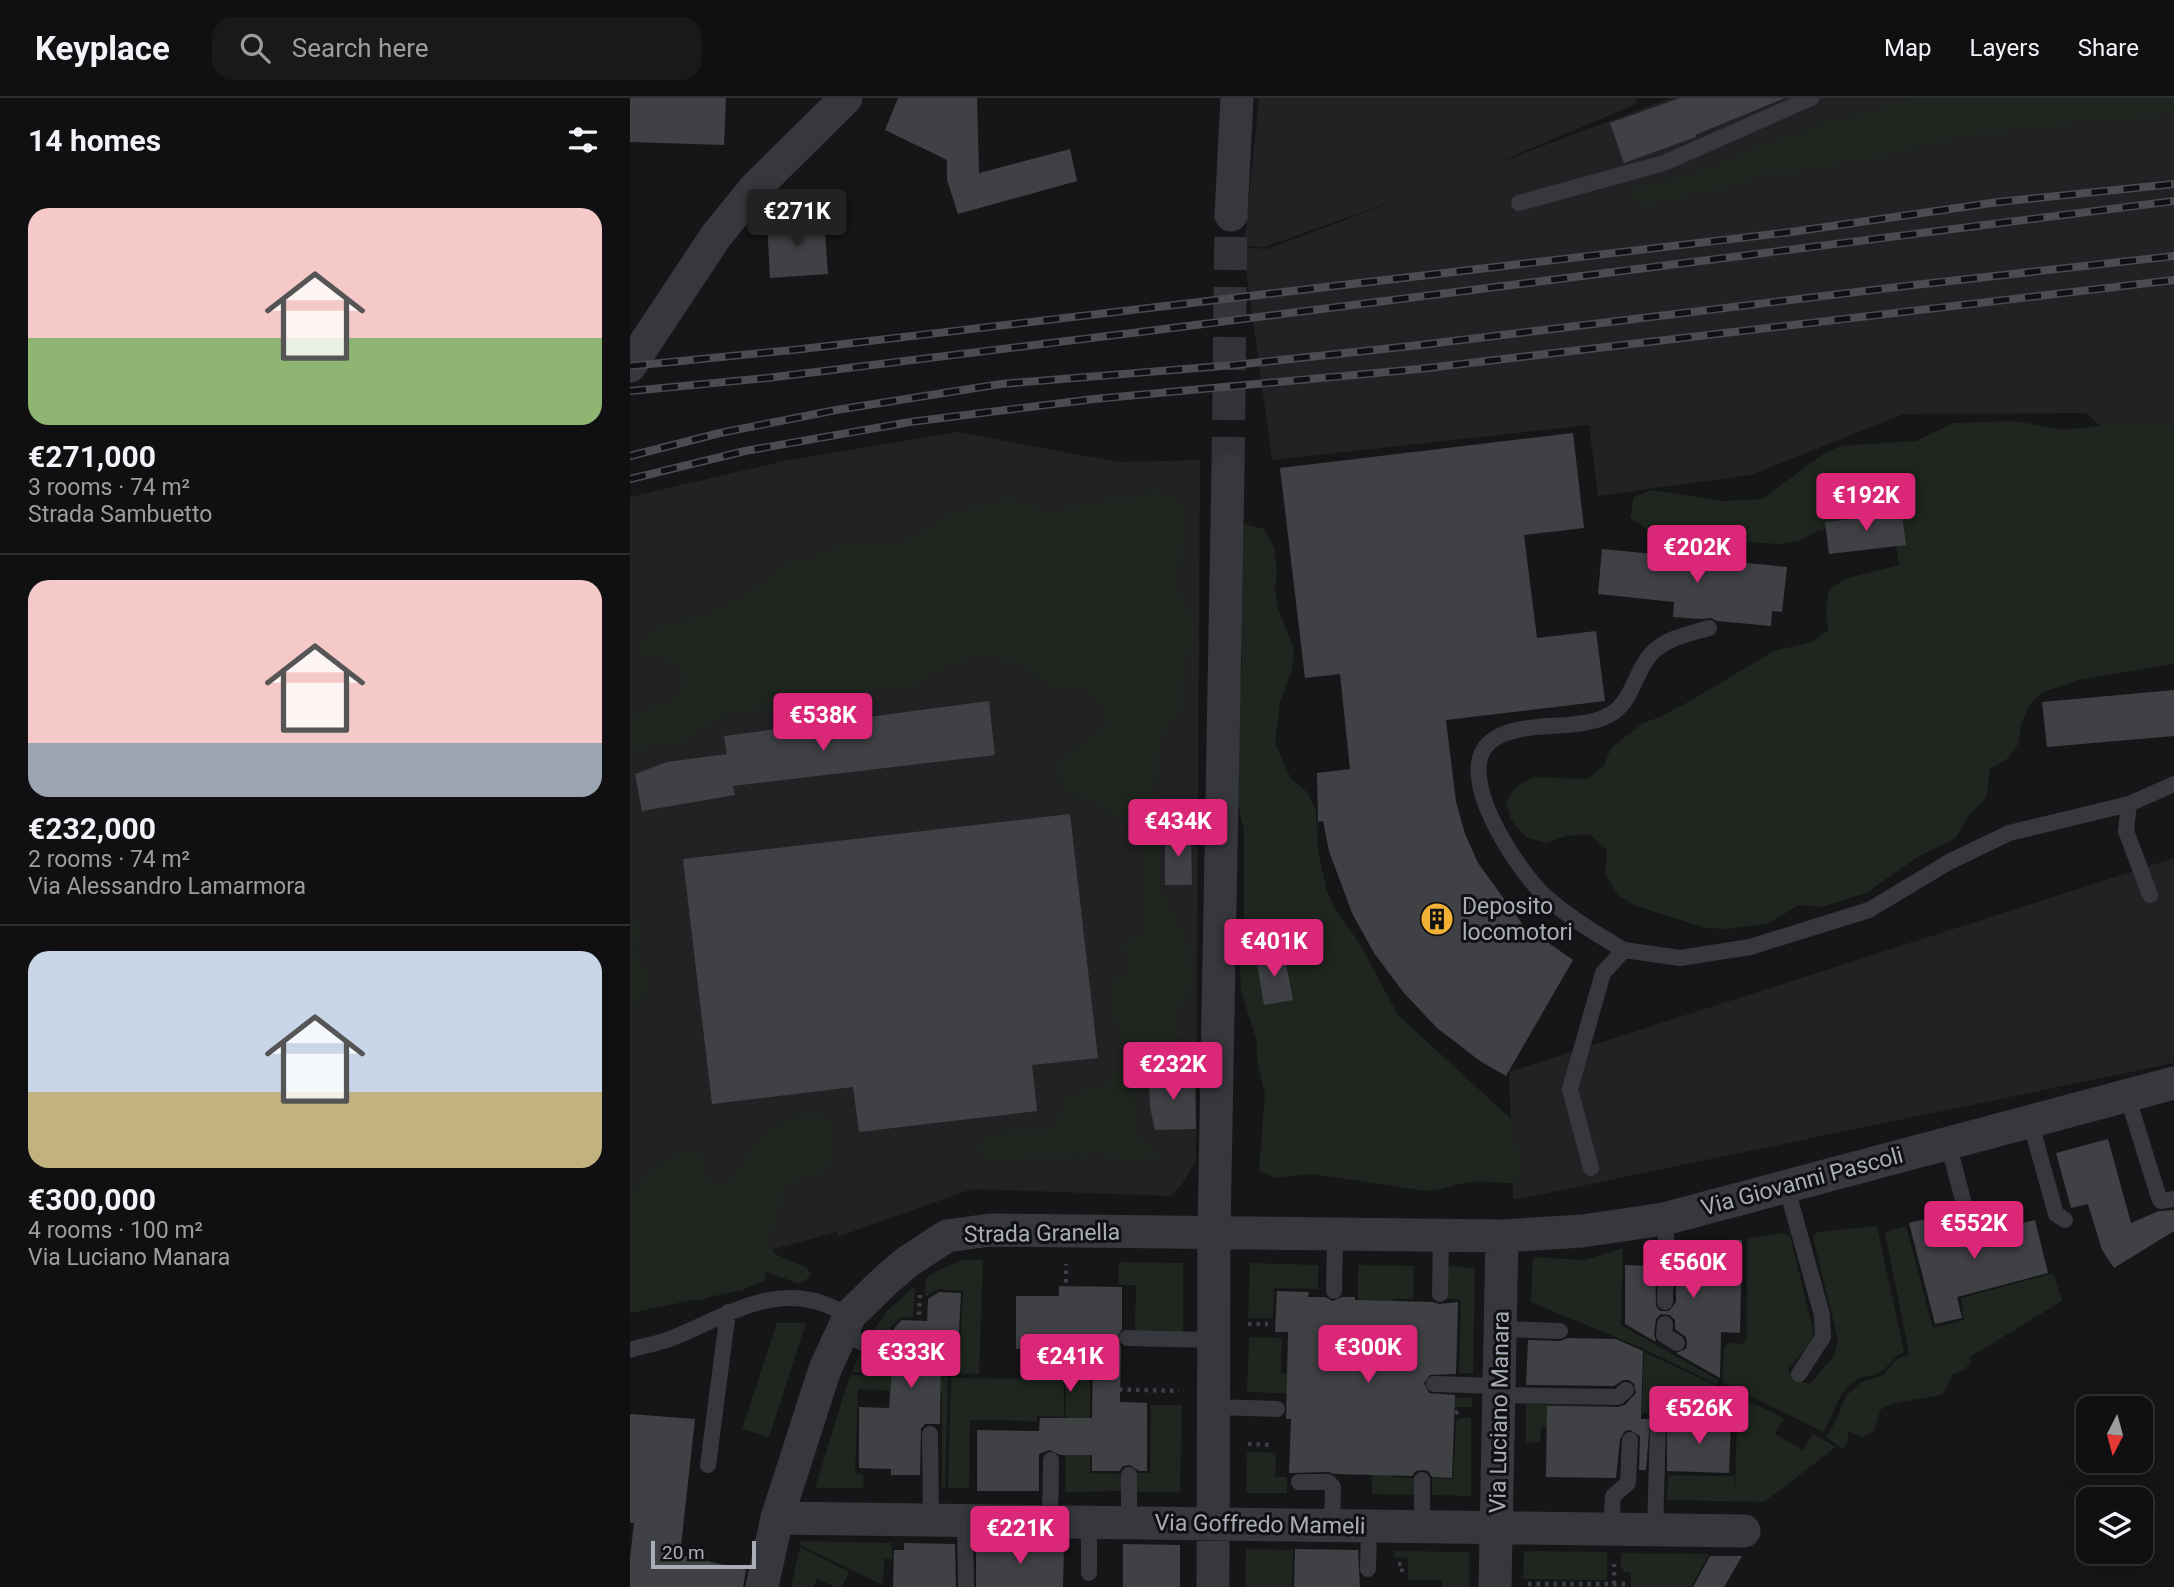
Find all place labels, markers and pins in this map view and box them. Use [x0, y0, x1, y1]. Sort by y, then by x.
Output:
pin: €271K [748, 190, 846, 249]
pin: €192K [1817, 474, 1915, 533]
pin: €202K [1648, 526, 1746, 585]
pin: €538K [774, 694, 872, 753]
pin: €434K [1129, 800, 1227, 859]
place label: Deposito locomotori [1462, 893, 1573, 946]
building icon: Deposito locomotori [1418, 900, 1456, 938]
pin: €401K [1225, 920, 1323, 979]
pin: €232K [1124, 1042, 1222, 1102]
pin: €552K [1925, 1202, 2023, 1261]
pin: €560K [1644, 1240, 1742, 1300]
pin: €300K [1319, 1326, 1417, 1385]
pin: €333K [862, 1330, 960, 1390]
pin: €241K [1021, 1334, 1119, 1394]
pin: €526K [1650, 1386, 1748, 1446]
pin: €221K [971, 1506, 1069, 1566]

